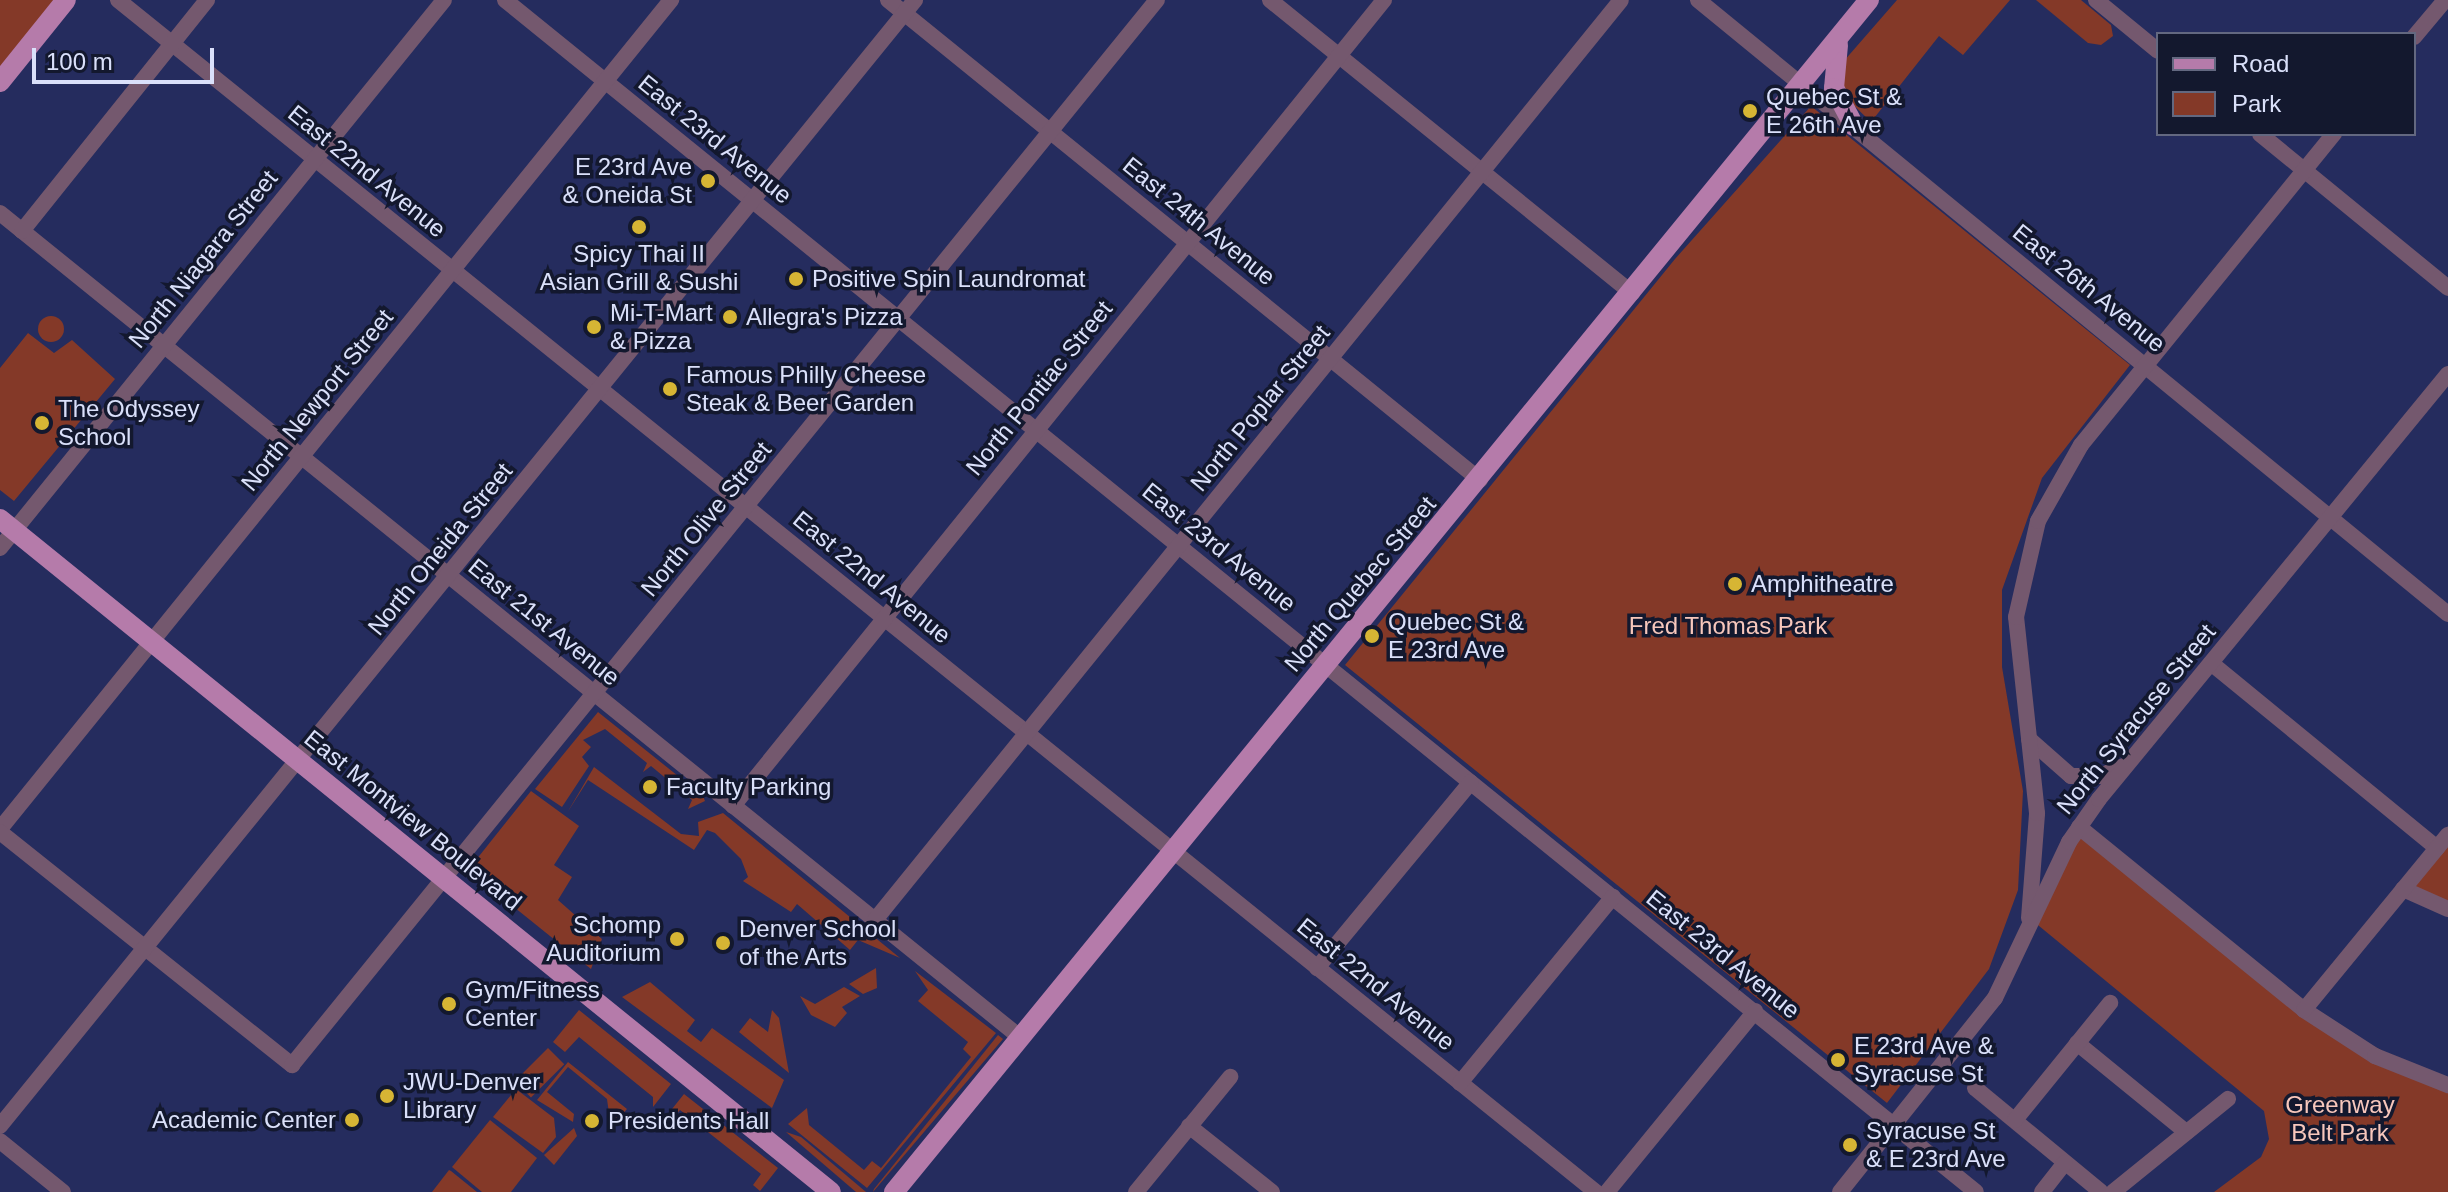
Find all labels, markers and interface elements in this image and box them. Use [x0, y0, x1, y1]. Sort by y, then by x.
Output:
scale bar [36, 32, 218, 82]
legend [2156, 32, 2416, 136]
text: 100 m [46, 48, 113, 75]
text: Road [2232, 50, 2289, 77]
street label: East 23rd Avenue [632, 68, 798, 210]
place label: Quebec St & E 26th Ave [1766, 83, 1902, 139]
text: Park [2232, 90, 2281, 117]
street label: East 22nd Avenue [282, 98, 452, 244]
marker: Quebec St & E 26th Ave [1741, 102, 1759, 120]
street label: East 24th Avenue [1116, 150, 1282, 292]
place label: E 23rd Ave & Oneida St [563, 153, 692, 209]
street label: North Niagara Street [123, 164, 283, 354]
marker: E 23rd Ave & Oneida St [699, 172, 717, 190]
street label: East 26th Avenue [2006, 217, 2172, 359]
marker: Spicy Thai II Asian Grill & Sushi [630, 218, 648, 236]
place label: Spicy Thai II Asian Grill & Sushi [540, 240, 738, 296]
place label: Positive Spin Laundromat [812, 265, 1085, 293]
marker: Positive Spin Laundromat [787, 270, 805, 288]
street label: North Pontiac Street [960, 295, 1118, 481]
place label: Mi-T-Mart & Pizza [610, 299, 713, 355]
street label: North Newport Street [235, 303, 399, 497]
place label: Allegra's Pizza [746, 303, 903, 331]
marker: Allegra's Pizza [721, 308, 739, 326]
marker: Mi-T-Mart & Pizza [585, 318, 603, 336]
street label: North Poplar Street [1184, 319, 1336, 497]
place label: Famous Philly Cheese Steak & Beer Garden [686, 361, 926, 417]
marker: Famous Philly Cheese Steak & Beer Garden [661, 380, 679, 398]
place label: The Odyssey School [58, 395, 199, 451]
marker: The Odyssey School [33, 414, 51, 432]
street label: North Olive Street [635, 436, 777, 602]
street label: North Oneida Street [362, 457, 518, 641]
street label: East 23rd Avenue [1136, 476, 1302, 618]
street label: North Quebec Street [1278, 490, 1442, 678]
street label: East 22nd Avenue [787, 504, 957, 650]
street label: East 21st Avenue [462, 552, 626, 692]
place label: Amphitheatre [1751, 570, 1894, 598]
marker: Amphitheatre [1726, 575, 1744, 593]
place label: Quebec St & E 23rd Ave [1388, 608, 1524, 664]
park label: Fred Thomas Park [1629, 612, 1827, 640]
street label: North Syracuse Street [2051, 618, 2221, 820]
marker: Quebec St & E 23rd Ave [1363, 627, 1381, 645]
street label: East Montview Boulevard [299, 724, 527, 916]
place label: Faculty Parking [666, 773, 831, 801]
marker: Faculty Parking [641, 778, 659, 796]
street label: East 23rd Avenue [1640, 883, 1806, 1025]
place label: Schomp Auditorium [546, 911, 661, 967]
street label: East 22nd Avenue [1291, 911, 1461, 1057]
place label: Denver School of the Arts [739, 915, 896, 971]
marker: Schomp Auditorium [668, 930, 686, 948]
marker: Denver School of the Arts [714, 934, 732, 952]
place label: Gym/Fitness Center [465, 976, 600, 1032]
marker: Gym/Fitness Center [440, 995, 458, 1013]
place label: E 23rd Ave & Syracuse St [1854, 1032, 1995, 1088]
marker: E 23rd Ave & Syracuse St [1829, 1051, 1847, 1069]
place label: JWU-Denver Library [403, 1068, 540, 1124]
marker: JWU-Denver Library [378, 1087, 396, 1105]
park label: Greenway Belt Park [2285, 1091, 2395, 1147]
place label: Academic Center [152, 1106, 336, 1134]
place label: Presidents Hall [608, 1107, 769, 1135]
marker: Academic Center [343, 1111, 361, 1129]
marker: Presidents Hall [583, 1112, 601, 1130]
place label: Syracuse St & E 23rd Ave [1866, 1117, 2007, 1173]
marker: Syracuse St & E 23rd Ave [1841, 1136, 1859, 1154]

